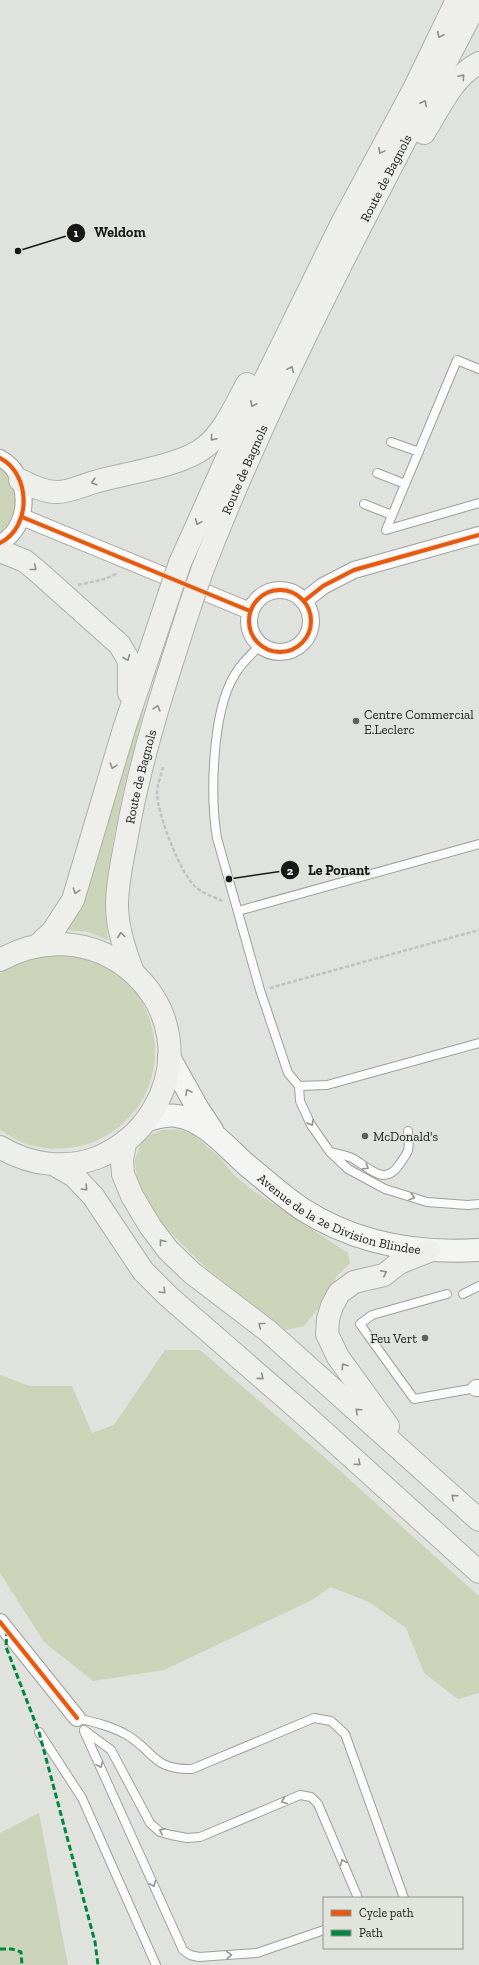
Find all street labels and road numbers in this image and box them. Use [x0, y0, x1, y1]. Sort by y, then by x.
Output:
street label: Route de Bagnols [357, 131, 414, 224]
street label: Route de Bagnols [218, 422, 270, 517]
street label: Route de Bagnols [122, 727, 159, 825]
street label: Avenue de la 2e Division Blindee [255, 1170, 421, 1257]

